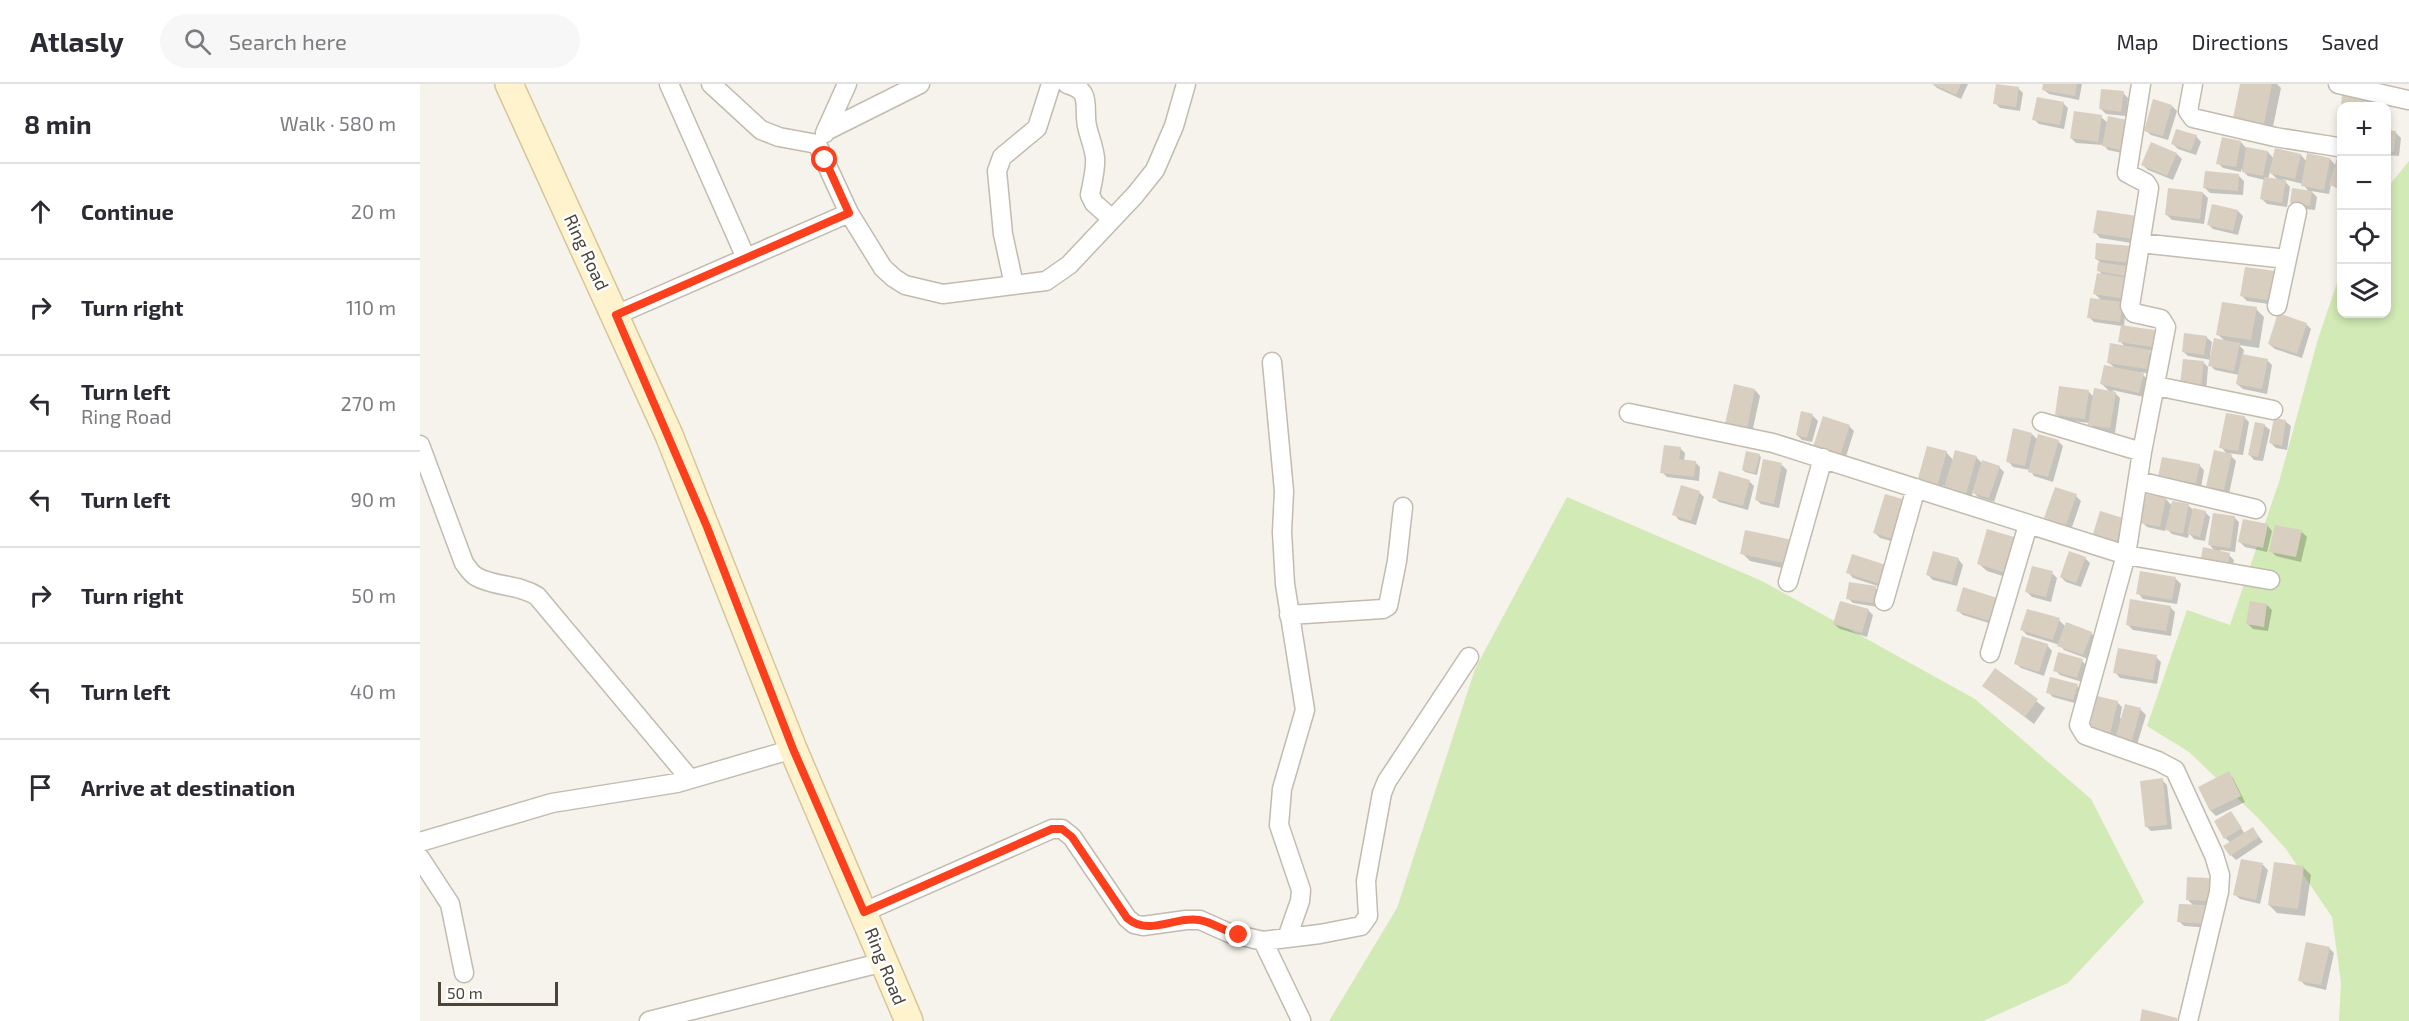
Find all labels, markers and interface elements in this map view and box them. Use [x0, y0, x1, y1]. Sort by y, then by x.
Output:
search box [160, 14, 580, 68]
text: Atlasly [30, 24, 124, 58]
icon: search [181, 25, 214, 58]
text: Search here [229, 28, 347, 54]
text: Map [2116, 29, 2159, 54]
text: Directions [2192, 29, 2288, 54]
text: Saved [2321, 29, 2379, 54]
map controls [2337, 102, 2391, 318]
button: + [2337, 102, 2391, 156]
text: 8 min [24, 108, 92, 139]
text: Walk · 580 m [280, 111, 396, 135]
route start [811, 146, 837, 172]
button: − [2337, 156, 2391, 210]
icon: ahead [24, 195, 57, 228]
text: Continue [81, 198, 174, 224]
text: 20 m [351, 199, 396, 223]
street label: Ring Road [560, 210, 614, 294]
button: locate [2337, 210, 2391, 264]
button: layers [2337, 264, 2391, 318]
icon: right [24, 291, 57, 324]
text: Turn right [81, 294, 183, 320]
text: 110 m [346, 295, 396, 319]
text: Turn left [81, 378, 170, 404]
icon: left [24, 387, 57, 420]
text: 270 m [340, 391, 396, 415]
text: Ring Road [81, 404, 172, 428]
icon: left [24, 483, 57, 516]
text: Turn left [81, 486, 170, 512]
text: 90 m [351, 487, 396, 511]
icon: right [24, 579, 57, 612]
text: Turn right [81, 582, 183, 608]
text: 50 m [351, 583, 396, 607]
icon: left [24, 675, 57, 708]
text: Turn left [81, 678, 170, 704]
text: 40 m [350, 679, 396, 703]
icon: arrive [24, 771, 57, 804]
text: Arrive at destination [81, 774, 295, 800]
route end [1225, 921, 1251, 947]
street label: Ring Road [861, 924, 911, 1008]
scale bar [438, 979, 558, 1006]
text: 50 m [447, 983, 483, 1002]

